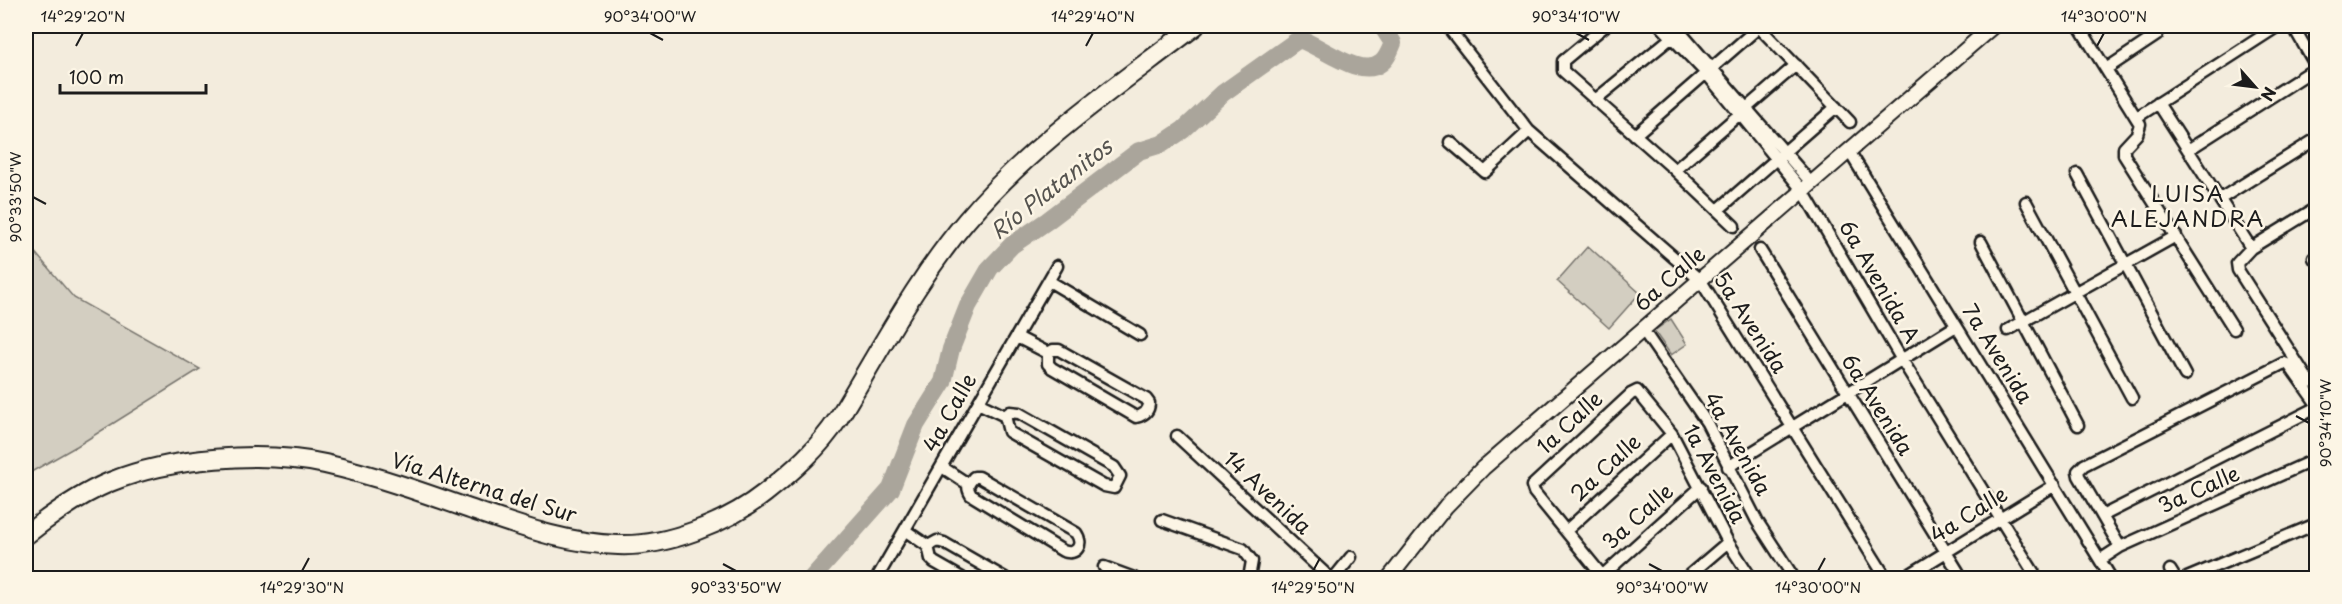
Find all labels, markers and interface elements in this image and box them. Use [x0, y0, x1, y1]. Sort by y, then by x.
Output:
text: 14°29'20"N [41, 4, 125, 27]
text: 90°34'00"W [604, 4, 697, 27]
text: 14°29'40"N [1051, 4, 1135, 27]
text: 90°34'10"W [1532, 4, 1621, 27]
text: 14°30'00"N [2061, 4, 2147, 27]
scale bar [60, 57, 206, 95]
north arrow [2225, 57, 2285, 117]
text: 100 m [69, 63, 124, 90]
text: N [2256, 83, 2283, 106]
water label: Río Platanitos [982, 128, 1120, 246]
text: 90°33'50"W [3, 151, 26, 242]
district label: LUISA ALEJANDRA [2111, 176, 2265, 234]
street label: 6a Avenida A [1833, 214, 1929, 348]
street label: 6a Calle [1626, 237, 1712, 318]
street label: 5a Avenida [1707, 265, 1797, 380]
street label: 7a Avenida [1955, 297, 2042, 410]
street label: 6a Avenida [1835, 347, 1923, 461]
street label: 4a Calle [913, 367, 983, 457]
text: 90°34'10"W [2313, 378, 2336, 467]
street label: 1a Calle [1528, 382, 1609, 461]
street label: 4a Avenida [1697, 385, 1781, 501]
street label: 1a Avenida [1676, 417, 1756, 529]
street label: 2a Calle [1562, 425, 1647, 508]
street label: 14 Avenida [1217, 442, 1320, 541]
street label: Vía Alterna del Sur [388, 443, 581, 530]
street label: 3a Calle [2152, 456, 2244, 520]
street label: 3a Calle [1594, 475, 1679, 556]
street label: 4a Calle [1923, 477, 2013, 550]
text: 14°29'30"N [260, 575, 344, 598]
text: 90°33'50"W [691, 575, 782, 598]
text: 14°29'50"N [1271, 575, 1355, 598]
text: 90°34'00"W [1616, 575, 1709, 598]
text: 14°30'00"N [1775, 575, 1861, 598]

